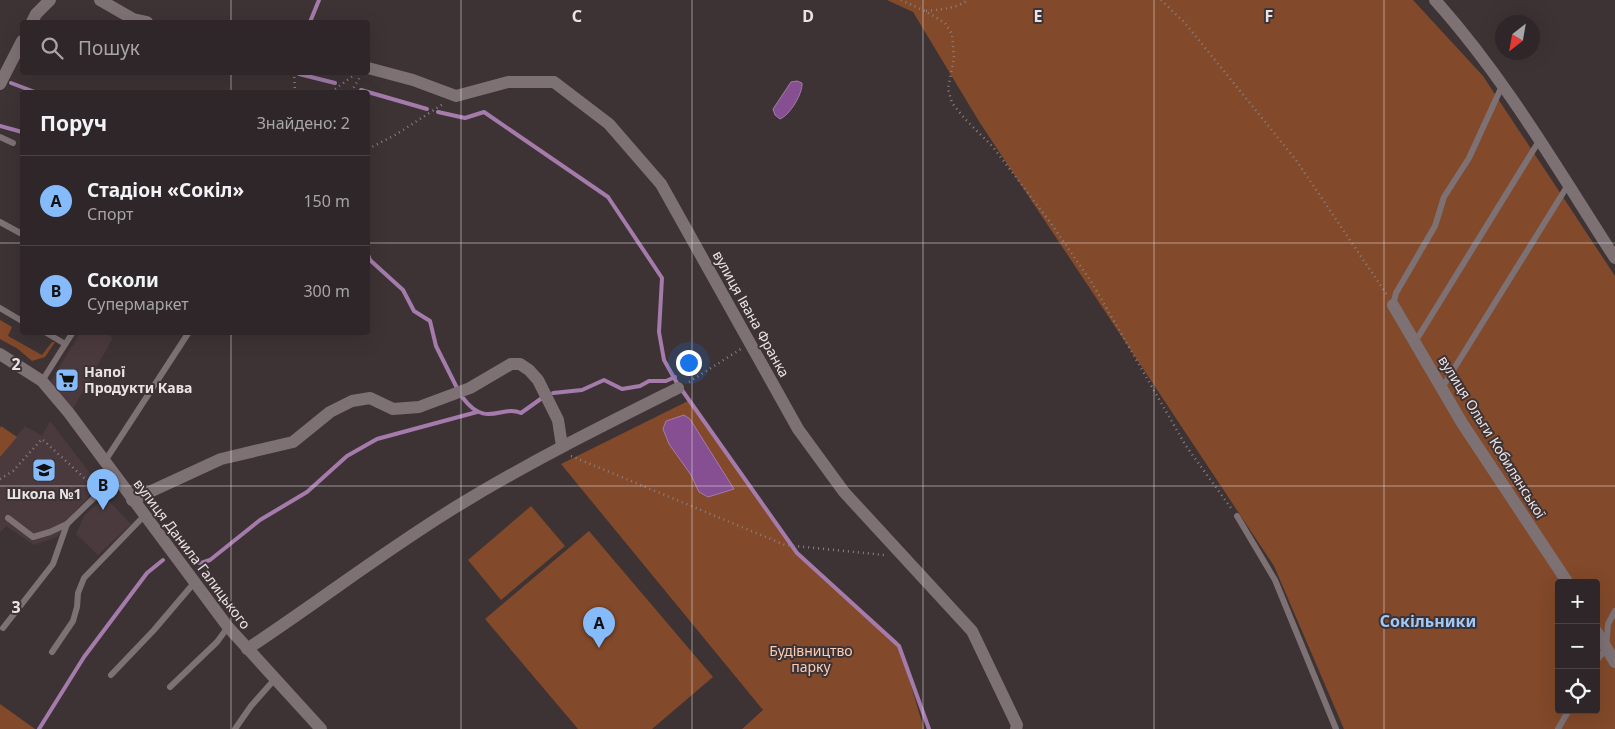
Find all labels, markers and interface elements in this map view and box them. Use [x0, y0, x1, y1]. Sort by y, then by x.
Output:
text: C [572, 5, 582, 27]
text: D [802, 5, 814, 27]
text: E [1034, 5, 1043, 27]
text: F [1265, 5, 1273, 27]
north arrow [1495, 15, 1540, 60]
search box [20, 20, 370, 75]
icon: search [38, 34, 66, 62]
text: Пошук [78, 35, 140, 61]
text: Поруч [40, 109, 107, 137]
text: Знайдено: 2 [257, 112, 350, 134]
text: Стадіон «Сокіл» [87, 177, 244, 203]
text: A [50, 190, 62, 212]
text: 150 m [303, 190, 350, 212]
text: Спорт [87, 203, 133, 225]
street label: вулиця Івана Франка [709, 247, 794, 381]
text: Соколи [87, 267, 159, 293]
text: B [51, 280, 61, 302]
text: 300 m [303, 280, 350, 302]
text: Супермаркет [87, 293, 189, 315]
your location [676, 350, 702, 376]
street label: вулиця Ольги Кобилянської [1434, 352, 1551, 522]
text: 2 [11, 353, 21, 375]
place label: Напої Продукти Кава [84, 362, 192, 397]
supermarket icon: Напої Продукти Кава [54, 367, 80, 393]
school or university icon: Школа №1 [31, 457, 57, 483]
pin: B [87, 469, 119, 510]
street label: вулиця Данила Галицького [130, 475, 255, 633]
place label: Школа №1 [6, 484, 82, 503]
map controls [1555, 579, 1600, 714]
button: + [1555, 579, 1600, 624]
text: 3 [11, 596, 21, 618]
pin: A [583, 607, 615, 648]
district label: Сокільники [1380, 610, 1476, 632]
button: − [1555, 624, 1600, 669]
park label: Будівництво парку [769, 641, 853, 676]
button: locate [1555, 669, 1600, 714]

